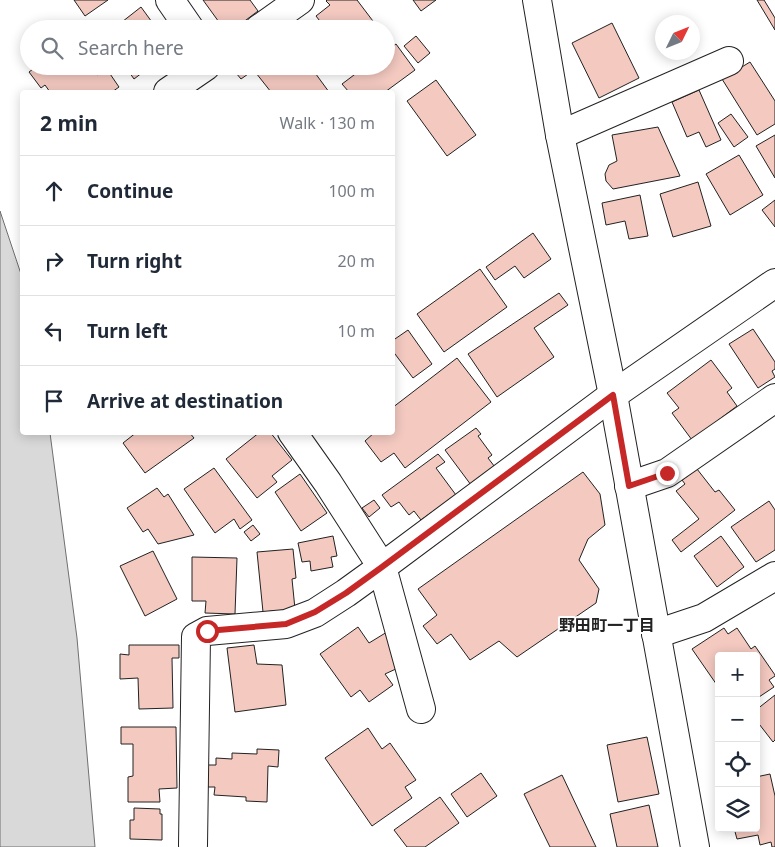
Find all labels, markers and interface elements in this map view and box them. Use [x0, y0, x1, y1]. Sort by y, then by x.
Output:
north arrow [655, 15, 700, 60]
search box [20, 20, 395, 75]
icon: search [38, 34, 66, 62]
text: Search here [78, 35, 184, 61]
text: 2 min [40, 109, 98, 137]
text: Walk · 130 m [280, 112, 375, 134]
icon: ahead [40, 177, 68, 205]
text: Continue [87, 178, 173, 204]
text: 100 m [328, 180, 375, 202]
icon: right [40, 247, 68, 275]
text: Turn right [87, 248, 182, 274]
text: 20 m [338, 250, 375, 272]
icon: left [40, 317, 68, 345]
text: Turn left [87, 318, 168, 344]
text: 10 m [338, 320, 375, 342]
icon: arrive [40, 387, 68, 415]
text: Arrive at destination [87, 388, 283, 414]
route end [656, 462, 679, 485]
district label: 野田町一丁目 [559, 614, 655, 636]
route start [196, 620, 219, 643]
map controls [715, 652, 760, 832]
button: + [715, 652, 760, 697]
button: − [715, 697, 760, 742]
button: locate [715, 742, 760, 787]
button: layers [715, 787, 760, 832]

